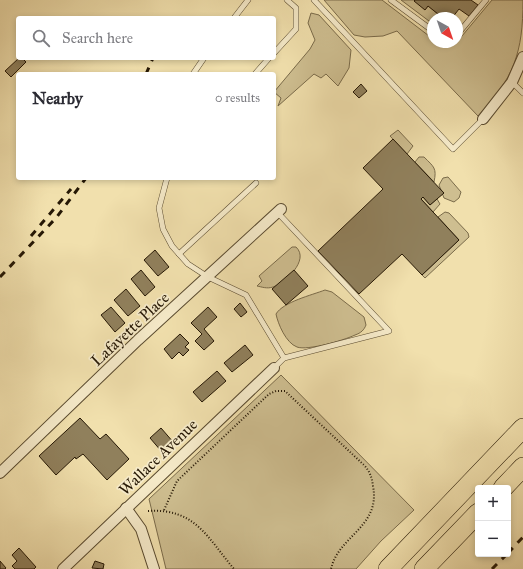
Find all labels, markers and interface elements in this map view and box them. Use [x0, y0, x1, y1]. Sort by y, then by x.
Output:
north arrow [427, 12, 463, 48]
search box [16, 16, 276, 60]
icon: search [30, 27, 52, 49]
text: Search here [62, 29, 133, 47]
text: Nearby [32, 88, 83, 109]
text: 0 results [215, 90, 260, 106]
street label: Lafayette Place [87, 288, 173, 370]
street label: Wallace Avenue [115, 415, 201, 499]
map controls [475, 485, 511, 557]
button: + [475, 485, 511, 521]
button: − [475, 521, 511, 557]

